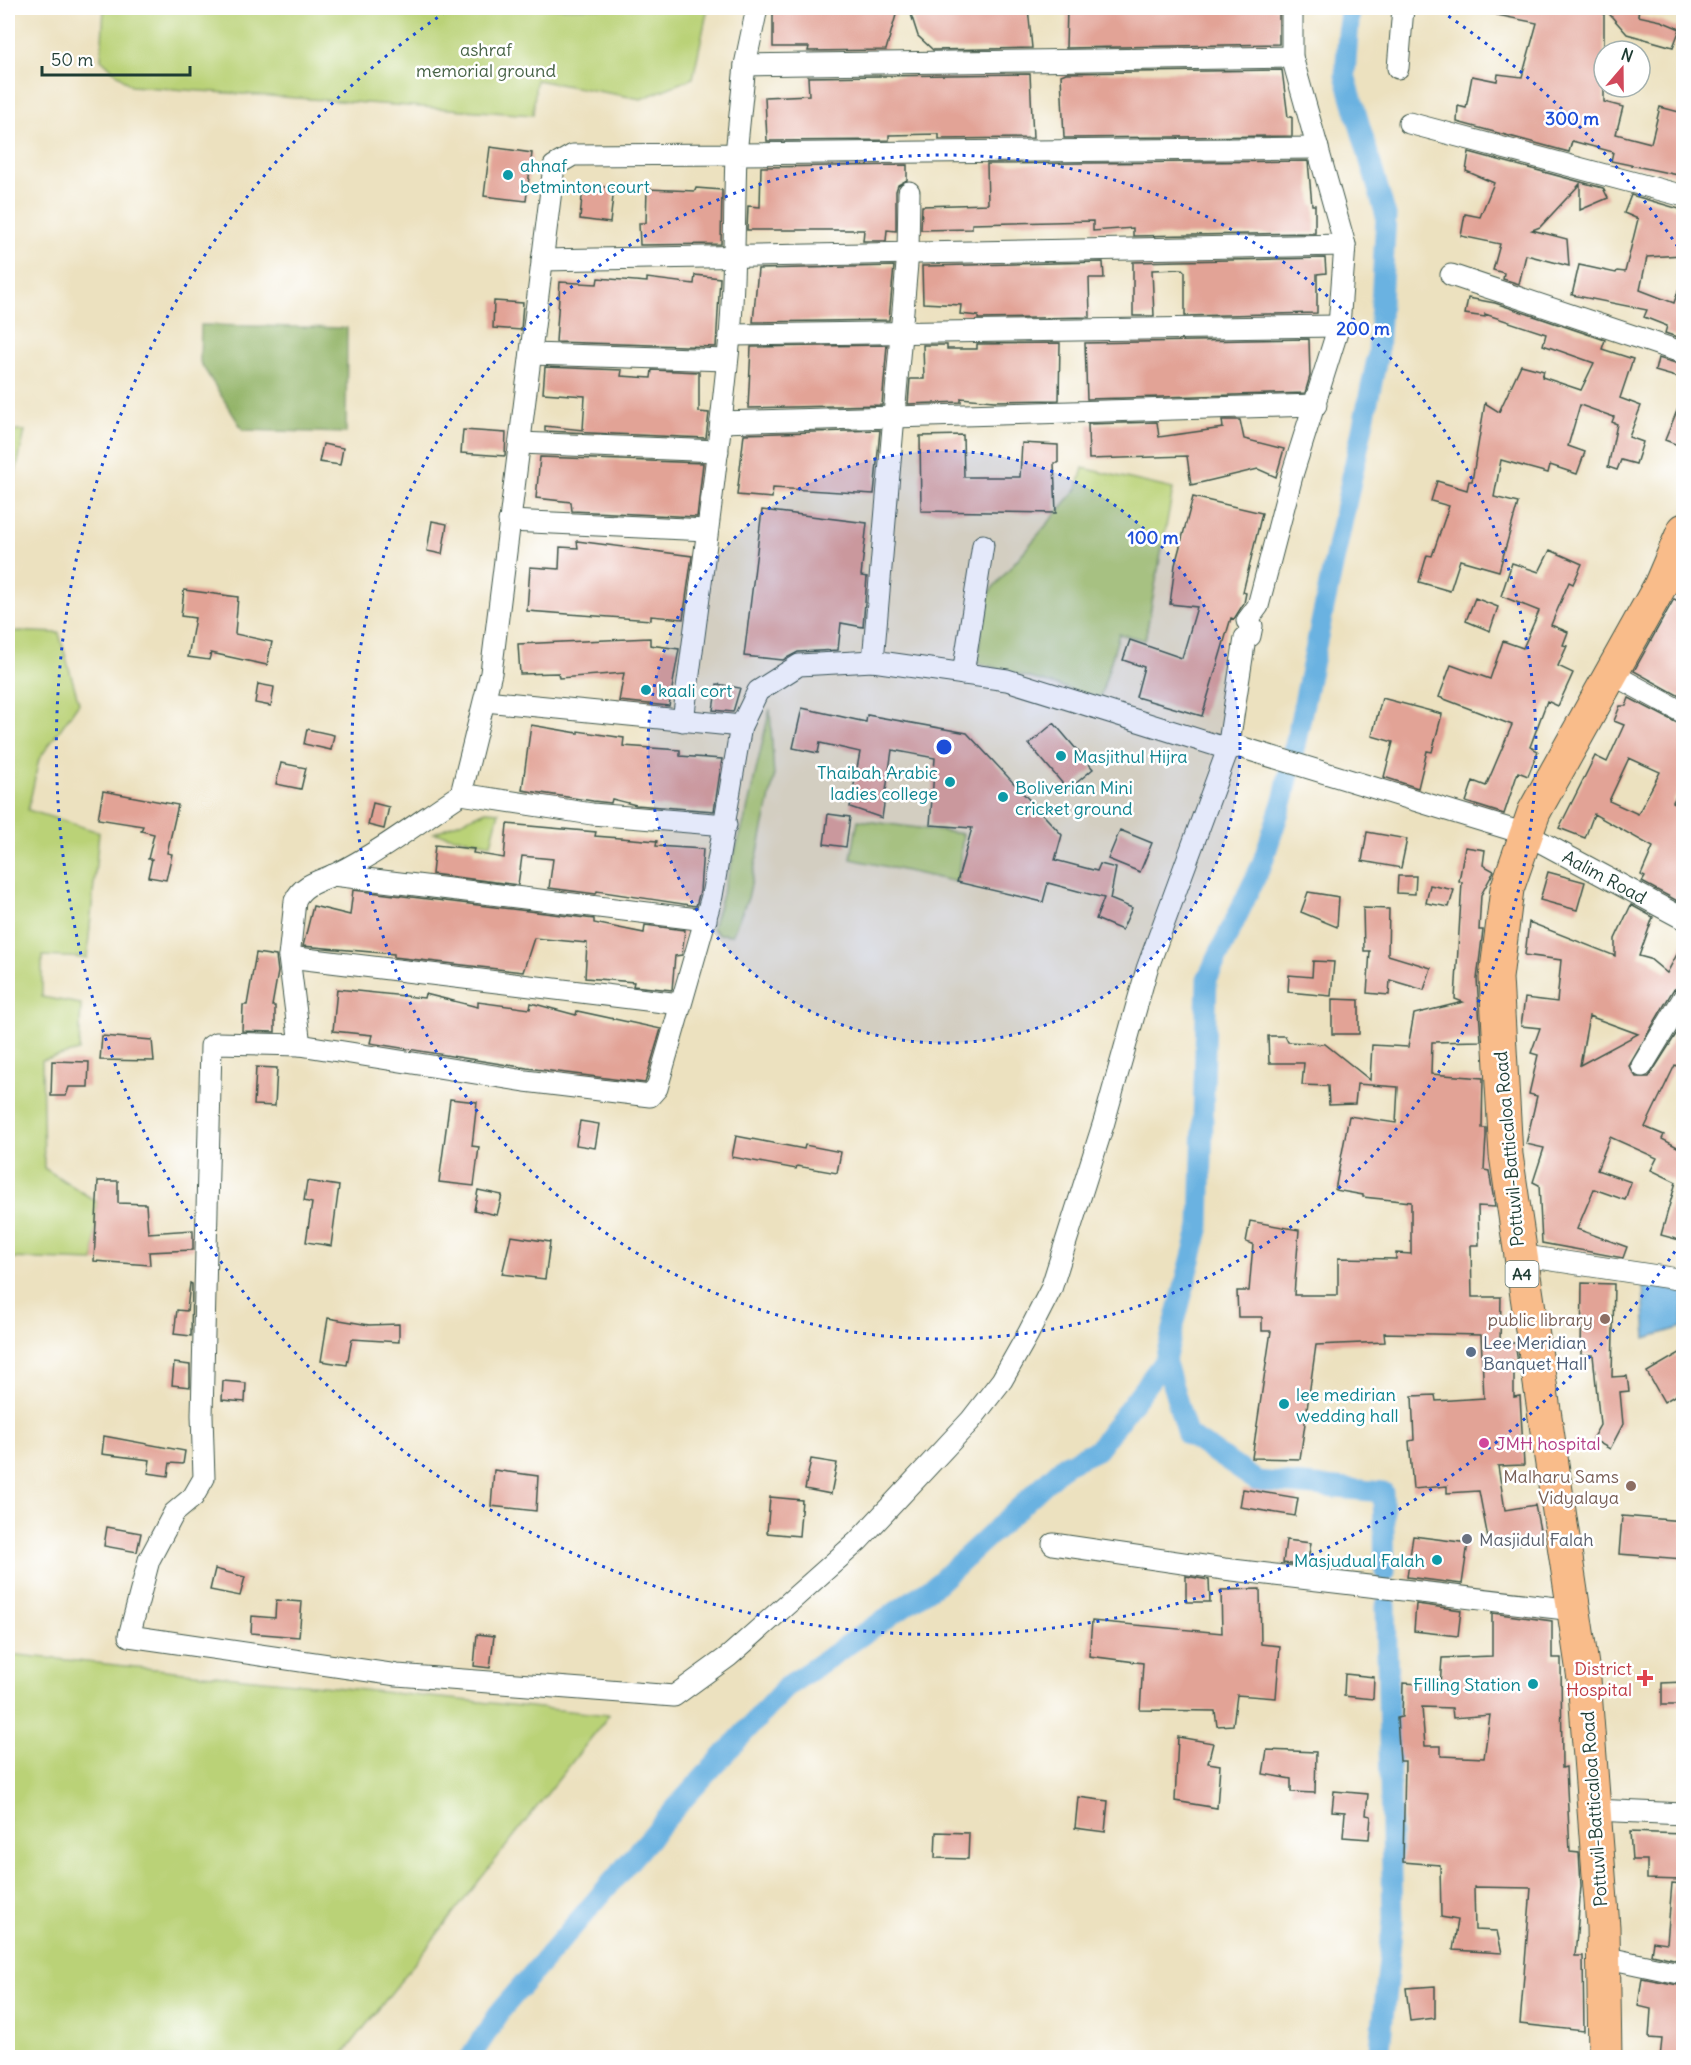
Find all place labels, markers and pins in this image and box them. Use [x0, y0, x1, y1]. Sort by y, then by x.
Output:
place label: ahnaf betminton court [520, 154, 650, 198]
marker: ahnaf betminton court [501, 168, 515, 182]
place label: kaali cort [658, 679, 732, 702]
marker: kaali cort [639, 683, 653, 697]
centre of rings [934, 737, 954, 757]
place label: Masjithul Hijra [1073, 745, 1188, 768]
marker: Masjithul Hijra [1054, 749, 1068, 763]
place label: Thaibah Arabic ladies college [817, 761, 938, 805]
marker: Thaibah Arabic ladies college [943, 775, 957, 789]
place label: Boliverian Mini cricket ground [1015, 776, 1133, 820]
marker: Boliverian Mini cricket ground [996, 790, 1010, 804]
place label: public library [1488, 1308, 1593, 1331]
marker: public library [1598, 1312, 1612, 1326]
place label: Lee Meridian Banquet Hall [1483, 1331, 1587, 1375]
marker: Lee Meridian Banquet Hall [1464, 1345, 1478, 1359]
place label: lee medirian wedding hall [1296, 1383, 1399, 1427]
marker: lee medirian wedding hall [1277, 1397, 1291, 1411]
place label: JMH hospital [1496, 1432, 1601, 1455]
marker: JMH hospital [1477, 1436, 1491, 1450]
place label: Malharu Sams Vidyalaya [1503, 1465, 1619, 1509]
marker: Malharu Sams Vidyalaya [1624, 1479, 1638, 1493]
place label: Masjidul Falah [1479, 1528, 1594, 1551]
marker: Masjidul Falah [1460, 1532, 1474, 1546]
place label: Masjudual Falah [1294, 1549, 1425, 1572]
marker: Masjudual Falah [1430, 1553, 1444, 1567]
place label: District Hospital [1566, 1657, 1632, 1701]
marker: District Hospital [1636, 1669, 1654, 1687]
place label: Filling Station [1413, 1673, 1521, 1696]
marker: Filling Station [1526, 1677, 1540, 1691]

